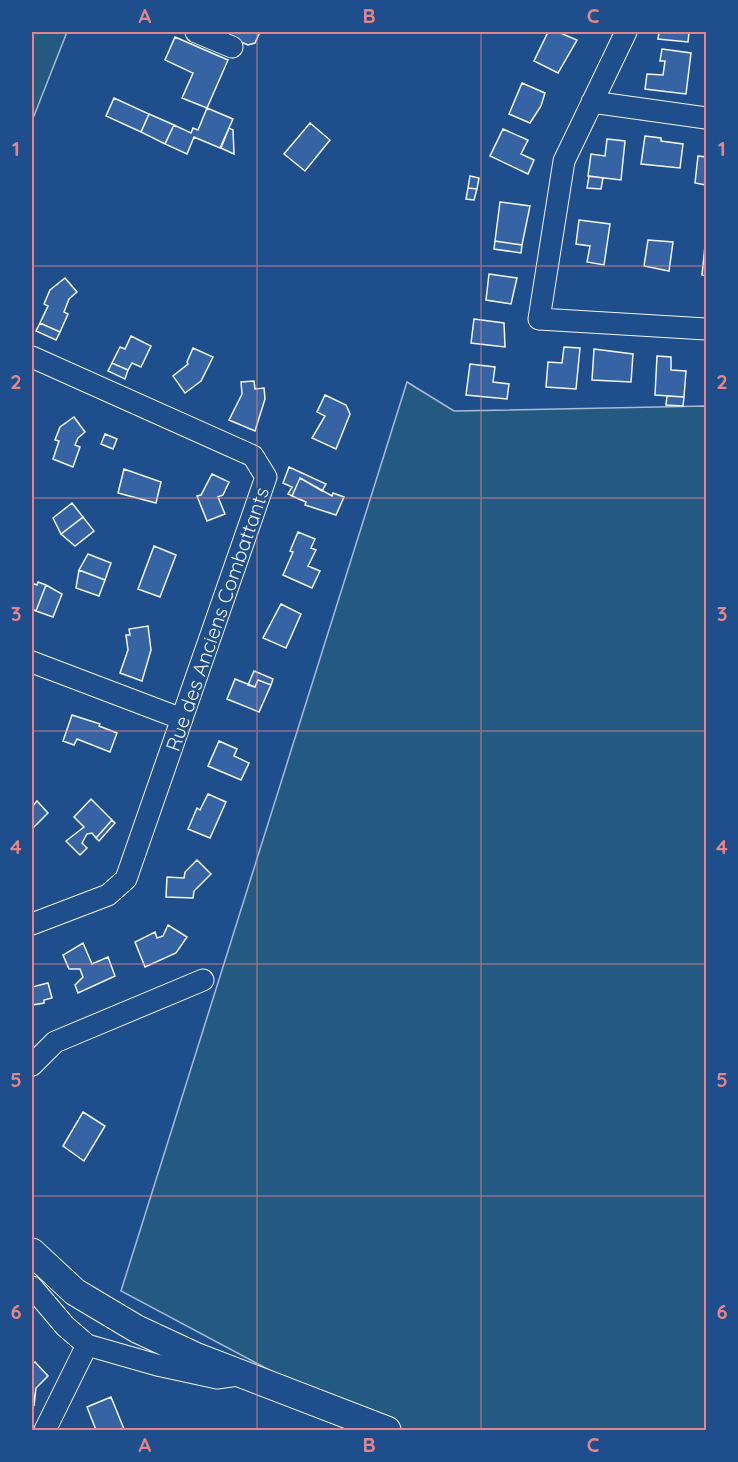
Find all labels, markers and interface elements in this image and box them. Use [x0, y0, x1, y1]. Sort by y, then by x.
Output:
text: A [139, 3, 152, 28]
text: B [362, 3, 376, 28]
text: C [587, 3, 600, 28]
text: 1 [12, 136, 20, 161]
text: 1 [718, 136, 726, 161]
text: 2 [10, 369, 22, 394]
text: 2 [716, 369, 728, 394]
street label: Rue des Anciens Combattants [160, 484, 274, 754]
text: 3 [11, 601, 21, 626]
text: 3 [717, 601, 727, 626]
text: 4 [10, 834, 22, 859]
text: 4 [716, 834, 728, 859]
text: 5 [10, 1067, 22, 1092]
text: 5 [716, 1067, 728, 1092]
text: 6 [10, 1299, 22, 1324]
text: 6 [716, 1299, 728, 1324]
text: A [139, 1432, 152, 1457]
text: B [362, 1432, 376, 1457]
text: C [587, 1432, 600, 1457]

